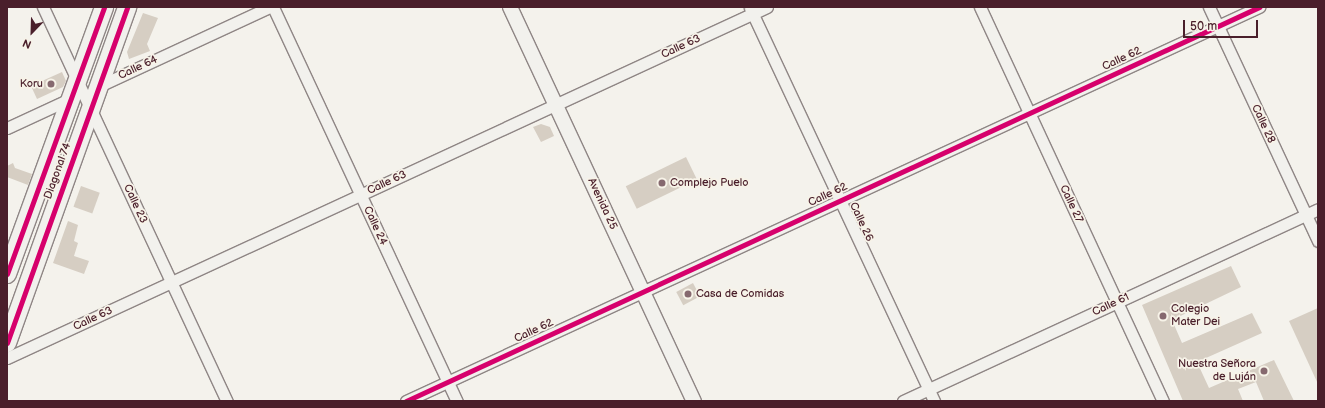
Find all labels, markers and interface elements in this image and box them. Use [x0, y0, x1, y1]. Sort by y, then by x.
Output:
north arrow [12, 12, 52, 52]
scale bar [1185, 12, 1260, 38]
text: 50 m [1190, 19, 1217, 34]
street label: Calle 63 [659, 32, 703, 62]
text: N [21, 36, 33, 51]
street label: Calle 62 [1100, 44, 1144, 74]
street label: Calle 64 [116, 53, 160, 83]
place label: Koru [20, 77, 43, 91]
marker: Koru [46, 79, 56, 89]
street label: Calle 28 [1248, 103, 1278, 145]
street label: Diagonal 74 [42, 141, 74, 201]
street label: Calle 63 [365, 168, 409, 198]
street label: Avenida 25 [584, 176, 620, 232]
place label: Complejo Puelo [670, 176, 748, 190]
marker: Complejo Puelo [657, 178, 667, 188]
street label: Calle 62 [806, 180, 850, 210]
street label: Calle 23 [120, 182, 150, 226]
street label: Calle 27 [1057, 183, 1085, 225]
street label: Calle 26 [846, 200, 876, 244]
street label: Calle 24 [360, 204, 390, 248]
place label: Casa de Comidas [696, 287, 784, 301]
marker: Casa de Comidas [683, 289, 693, 299]
street label: Calle 61 [1090, 291, 1132, 319]
place label: Colegio Mater Dei [1171, 303, 1220, 329]
street label: Calle 63 [71, 304, 115, 334]
marker: Colegio Mater Dei [1158, 311, 1168, 321]
street label: Calle 62 [512, 316, 556, 346]
place label: Nuestra Señora de Luján [1178, 358, 1256, 384]
marker: Nuestra Señora de Luján [1259, 366, 1269, 376]

